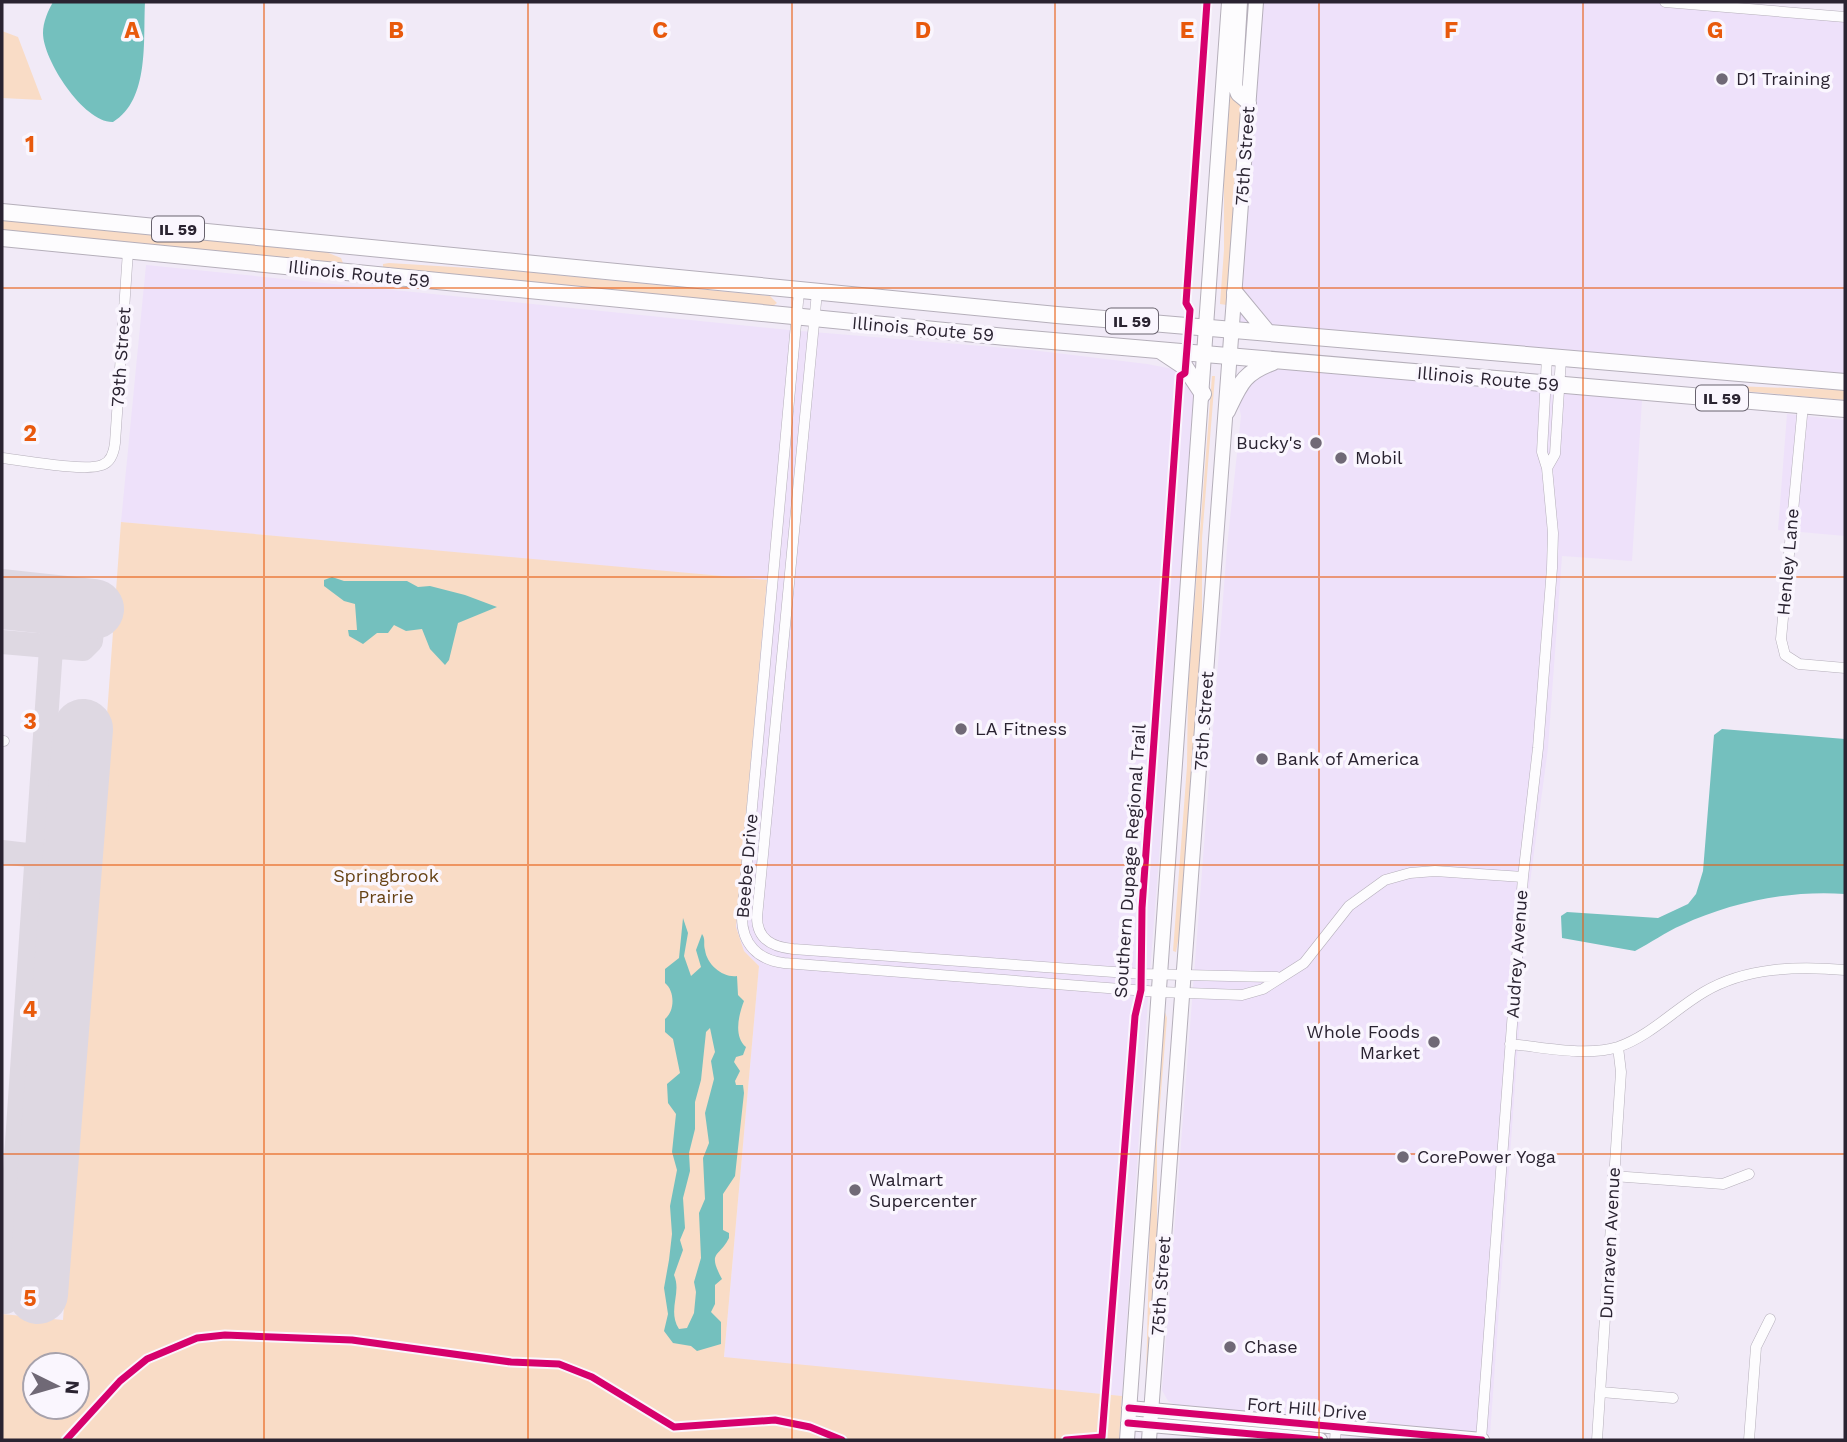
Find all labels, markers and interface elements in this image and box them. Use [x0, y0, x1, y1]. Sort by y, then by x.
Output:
text: A [124, 17, 140, 44]
text: B [388, 17, 404, 44]
text: C [652, 17, 668, 44]
text: D [915, 17, 931, 44]
text: E [1180, 17, 1194, 44]
text: F [1444, 17, 1458, 44]
text: G [1707, 17, 1723, 44]
place label: D1 Training [1736, 68, 1830, 89]
marker: D1 Training [1714, 71, 1730, 87]
street label: 75th Street [1231, 105, 1258, 206]
text: 1 [25, 131, 35, 158]
road number: IL 59 [152, 216, 204, 242]
street label: Illinois Route 59 [287, 256, 431, 291]
street label: 79th Street [107, 306, 135, 408]
road number: IL 59 [1106, 308, 1158, 334]
street label: Illinois Route 59 [851, 312, 995, 345]
street label: Illinois Route 59 [1416, 362, 1560, 395]
road number: IL 59 [1696, 386, 1748, 410]
text: 2 [23, 420, 37, 447]
place label: Bucky's [1236, 432, 1302, 453]
marker: Bucky's [1308, 435, 1324, 451]
place label: Mobil [1355, 447, 1403, 468]
marker: Mobil [1333, 450, 1349, 466]
street label: Henley Lane [1772, 507, 1803, 616]
street label: 75th Street [1190, 670, 1217, 771]
text: 3 [23, 708, 37, 735]
place label: LA Fitness [975, 718, 1067, 739]
marker: LA Fitness [953, 721, 969, 737]
street label: Southern Dupage Regional Trail [1109, 723, 1150, 999]
place label: Bank of America [1276, 748, 1419, 769]
marker: Bank of America [1254, 751, 1270, 767]
street label: Beebe Drive [731, 813, 762, 919]
park label: Springbrook Prairie [333, 865, 439, 907]
street label: Audrey Avenue [1502, 889, 1531, 1019]
text: 4 [23, 996, 38, 1023]
place label: Whole Foods Market [1306, 1021, 1420, 1063]
marker: Whole Foods Market [1426, 1034, 1442, 1050]
place label: CorePower Yoga [1417, 1146, 1556, 1167]
marker: CorePower Yoga [1395, 1149, 1411, 1165]
street label: Dunraven Avenue [1595, 1166, 1624, 1320]
place label: Walmart Supercenter [869, 1169, 977, 1211]
marker: Walmart Supercenter [847, 1182, 863, 1198]
street label: 75th Street [1147, 1235, 1174, 1336]
text: 5 [23, 1285, 37, 1312]
place label: Chase [1244, 1336, 1298, 1357]
marker: Chase [1222, 1339, 1238, 1355]
north arrow [21, 1351, 91, 1421]
text: N [60, 1379, 85, 1395]
street label: Fort Hill Drive [1246, 1393, 1368, 1424]

